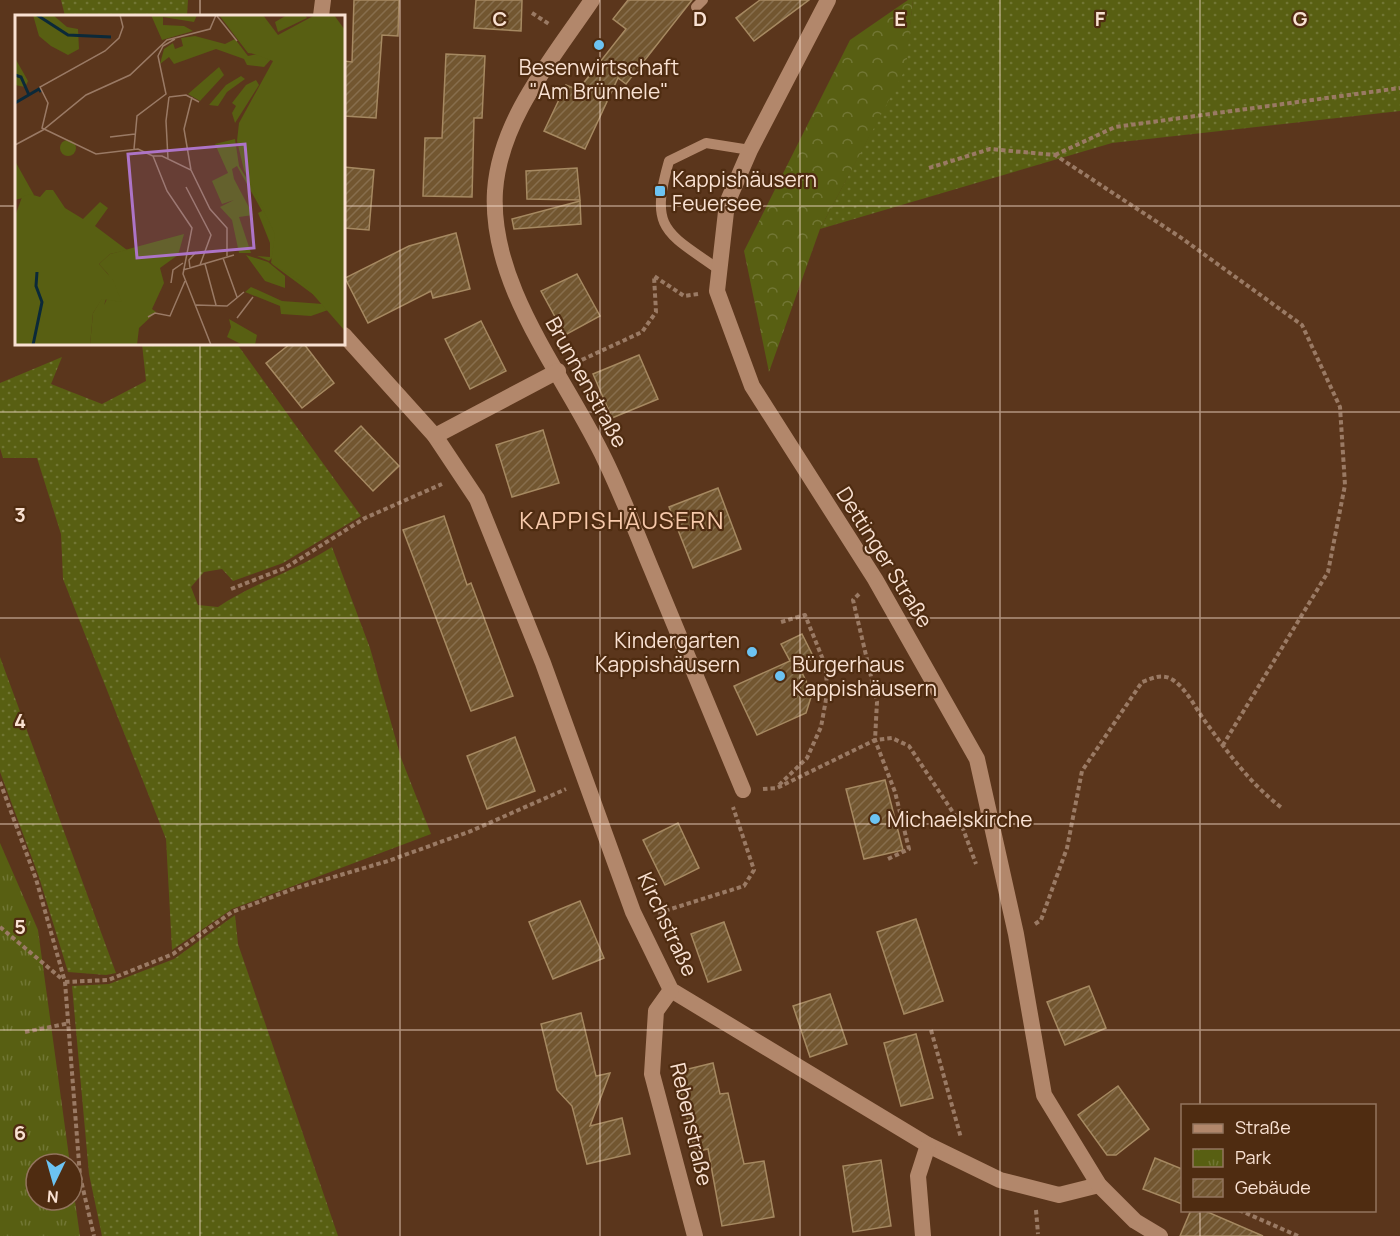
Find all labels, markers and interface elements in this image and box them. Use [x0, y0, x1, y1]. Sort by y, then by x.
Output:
text: C [493, 5, 507, 32]
text: D [693, 5, 707, 32]
text: E [894, 5, 906, 32]
text: F [1095, 5, 1106, 32]
text: G [1293, 5, 1308, 32]
inset map [15, 15, 345, 345]
marker: Besenwirtschaft "Am Brünnele" [592, 38, 606, 52]
place label: Besenwirtschaft "Am Brünnele" [519, 53, 679, 105]
place label: Kappishäusern Feuersee [672, 165, 817, 217]
marker: Kappishäusern Feuersee [653, 184, 667, 198]
street label: Brunnenstraße [540, 312, 634, 452]
street label: Dettinger Straße [831, 481, 939, 633]
text: 3 [14, 501, 26, 528]
district label: KAPPISHÄUSERN [519, 503, 725, 536]
place label: Kindergarten Kappishäusern [595, 626, 740, 678]
marker: Kindergarten Kappishäusern [745, 645, 759, 659]
place label: Bürgerhaus Kappishäusern [792, 650, 937, 702]
marker: Bürgerhaus Kappishäusern [773, 669, 787, 683]
text: 4 [14, 707, 26, 734]
place label: Michaelskirche [887, 805, 1033, 833]
marker: Michaelskirche [868, 812, 882, 826]
street label: Kirchstraße [632, 867, 704, 981]
text: 5 [14, 913, 26, 940]
street label: Rebenstraße [664, 1060, 720, 1188]
legend [1181, 1104, 1376, 1212]
text: Straße [1235, 1115, 1291, 1139]
text: 6 [14, 1119, 26, 1146]
text: Park [1235, 1145, 1272, 1169]
north arrow [24, 1152, 84, 1212]
text: Gebäude [1235, 1175, 1311, 1199]
text: N [46, 1185, 59, 1208]

